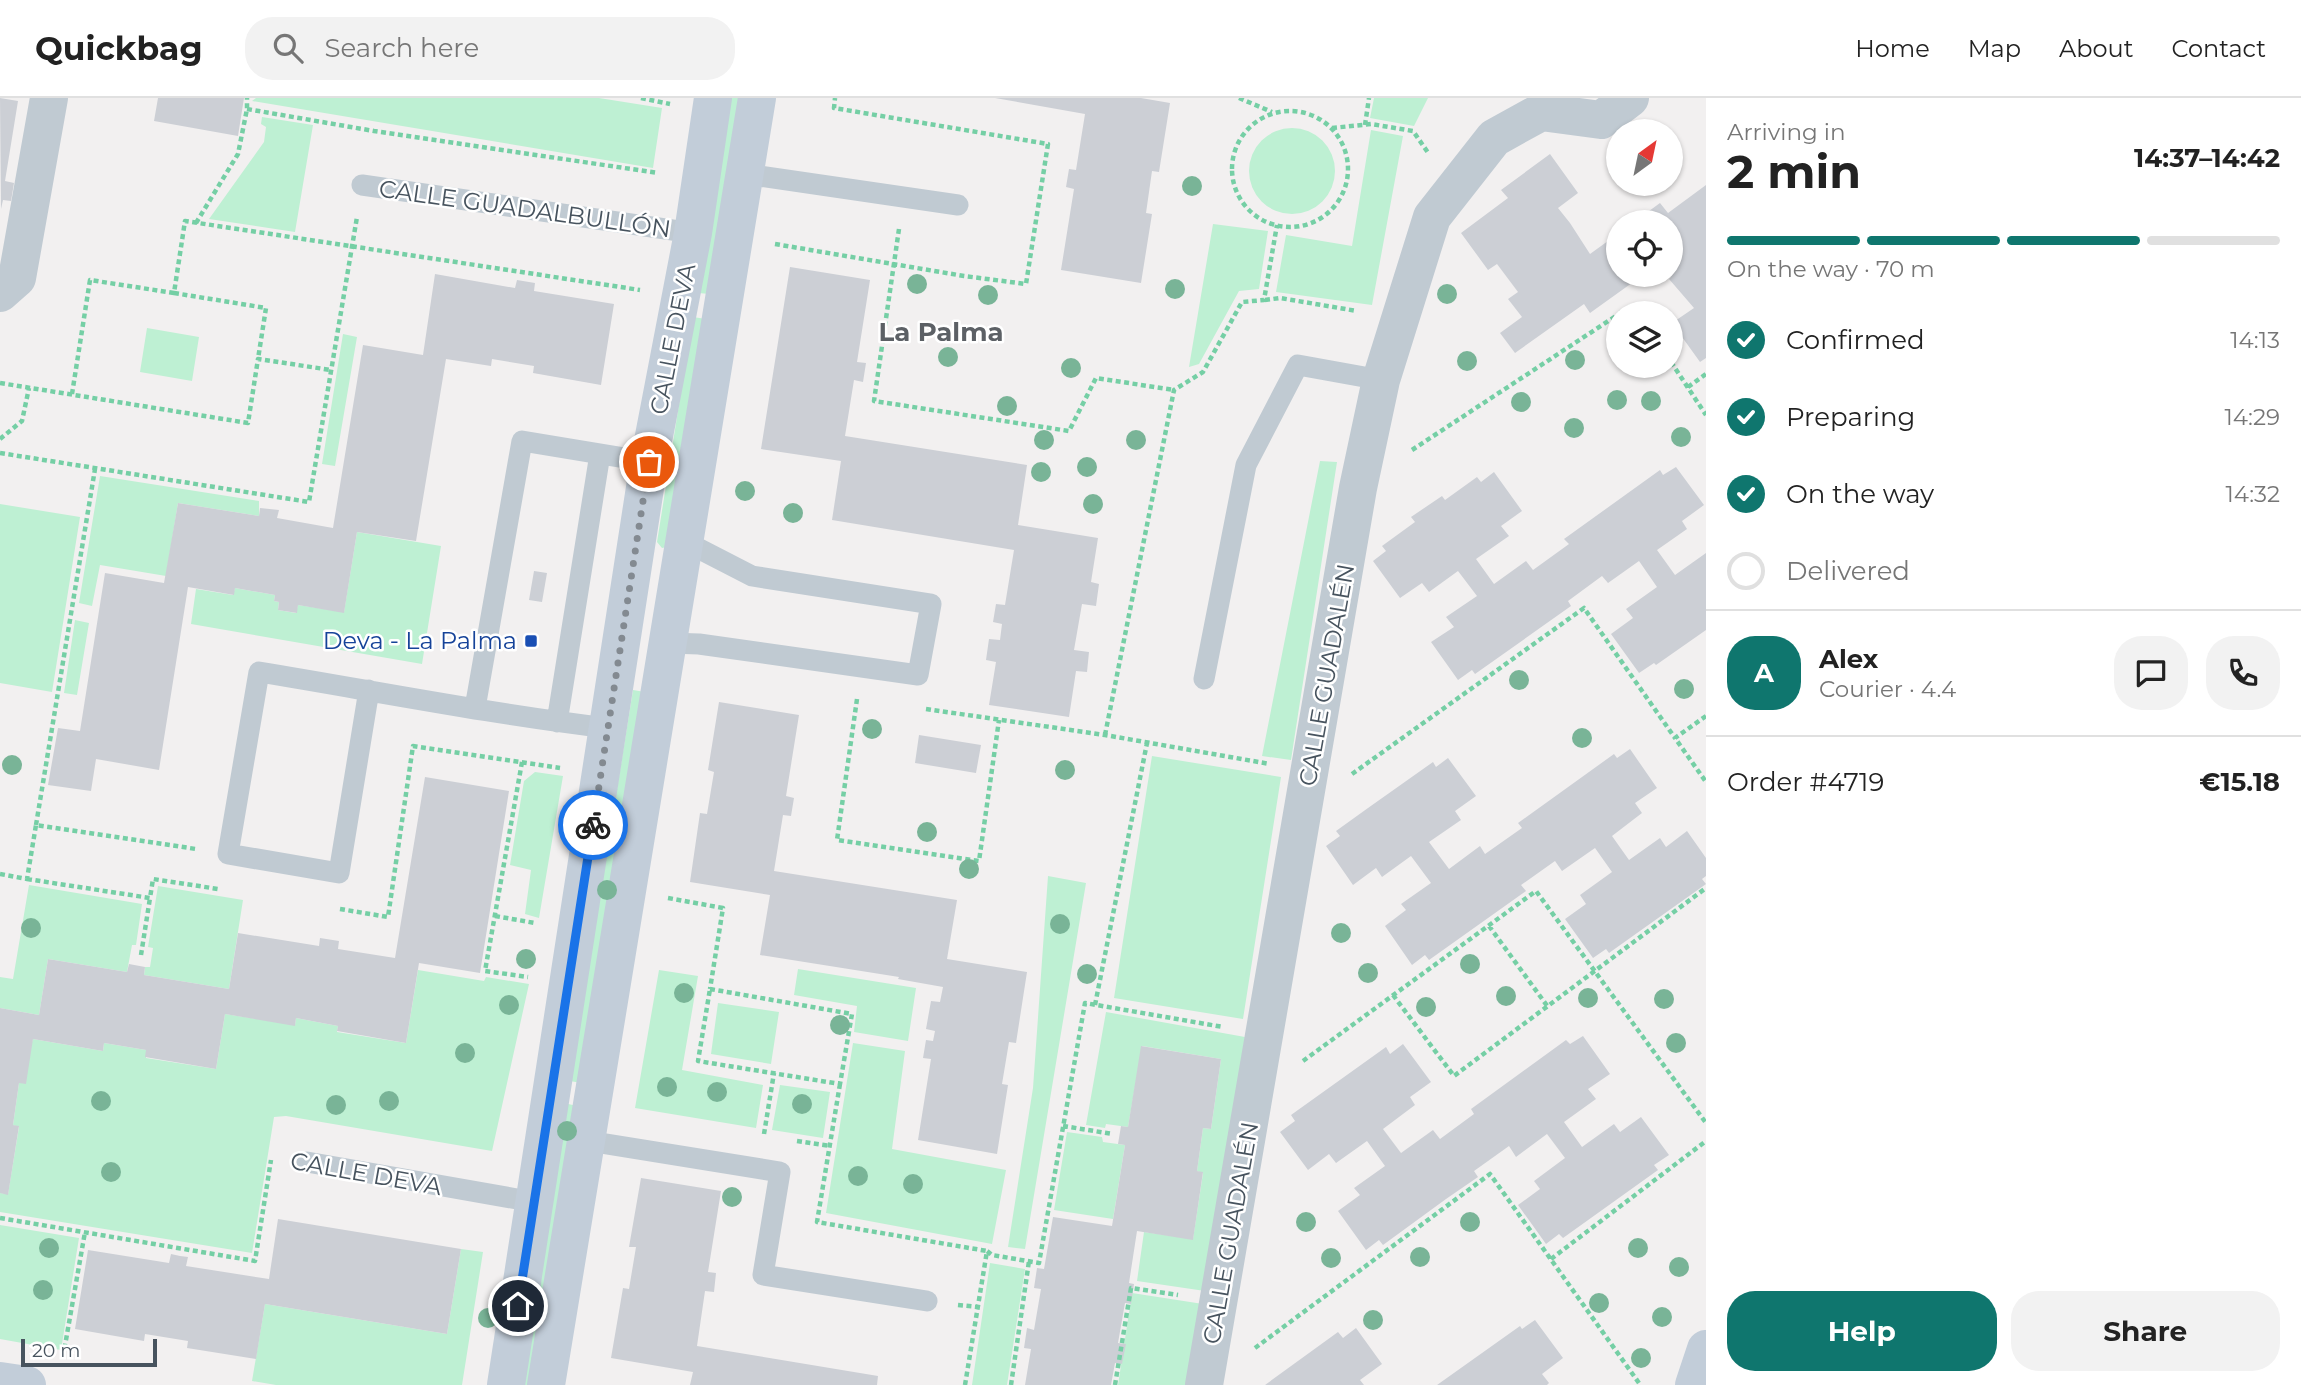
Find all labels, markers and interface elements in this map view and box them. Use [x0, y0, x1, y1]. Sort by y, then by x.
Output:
search box [245, 17, 735, 80]
text: Quickbag [35, 28, 203, 68]
icon: search [269, 29, 307, 67]
text: Search here [325, 32, 479, 64]
text: Home [1855, 34, 1930, 63]
text: Map [1968, 34, 2021, 63]
text: About [2059, 34, 2133, 63]
text: Contact [2171, 34, 2266, 63]
text: Arriving in [1727, 118, 1846, 146]
north arrow [1606, 119, 1684, 196]
map controls [1606, 119, 1683, 378]
text: 14:37–14:42 [2134, 142, 2280, 174]
text: 2 min [1727, 143, 1861, 200]
street label: CALLE GUADALBULLÓN [377, 174, 673, 243]
button: locate [1606, 210, 1683, 287]
text: On the way · 70 m [1727, 255, 1935, 283]
street label: CALLE DEVA [644, 260, 702, 417]
button: layers [1606, 301, 1683, 378]
district label: La Palma [878, 316, 1004, 348]
icon: check [1727, 321, 1765, 359]
text: Confirmed [1786, 324, 1925, 356]
text: 14:13 [2230, 326, 2280, 354]
icon: check [1727, 398, 1765, 436]
text: Preparing [1786, 401, 1915, 433]
text: 14:29 [2224, 403, 2280, 431]
pin [619, 432, 679, 492]
icon: bag [630, 443, 668, 481]
icon: check [1727, 475, 1765, 513]
text: On the way [1786, 478, 1934, 510]
text: 14:32 [2226, 480, 2280, 508]
text: Delivered [1786, 555, 1910, 587]
street label: CALLE GUADALÉN [1293, 561, 1360, 788]
place label: Deva - La Palma [323, 626, 517, 655]
marker: Deva - La Palma [523, 633, 539, 649]
button: chat [2114, 636, 2188, 710]
button: phone [2206, 636, 2280, 710]
text: Alex [1819, 643, 1878, 675]
text: A [1754, 657, 1774, 689]
text: Courier · 4.4 [1819, 675, 1956, 703]
text: Order #4719 [1727, 766, 1884, 798]
text: €15.18 [2199, 766, 2280, 798]
courier [558, 790, 628, 860]
icon: bike [574, 806, 612, 844]
street label: CALLE GUADALÉN [1197, 1119, 1264, 1346]
street label: CALLE DEVA [288, 1146, 445, 1201]
pin [488, 1276, 548, 1336]
icon: home [499, 1287, 537, 1325]
button: Help [1727, 1291, 1997, 1371]
button: Share [2011, 1291, 2280, 1371]
scale bar [21, 1336, 158, 1368]
text: 20 m [32, 1339, 80, 1362]

